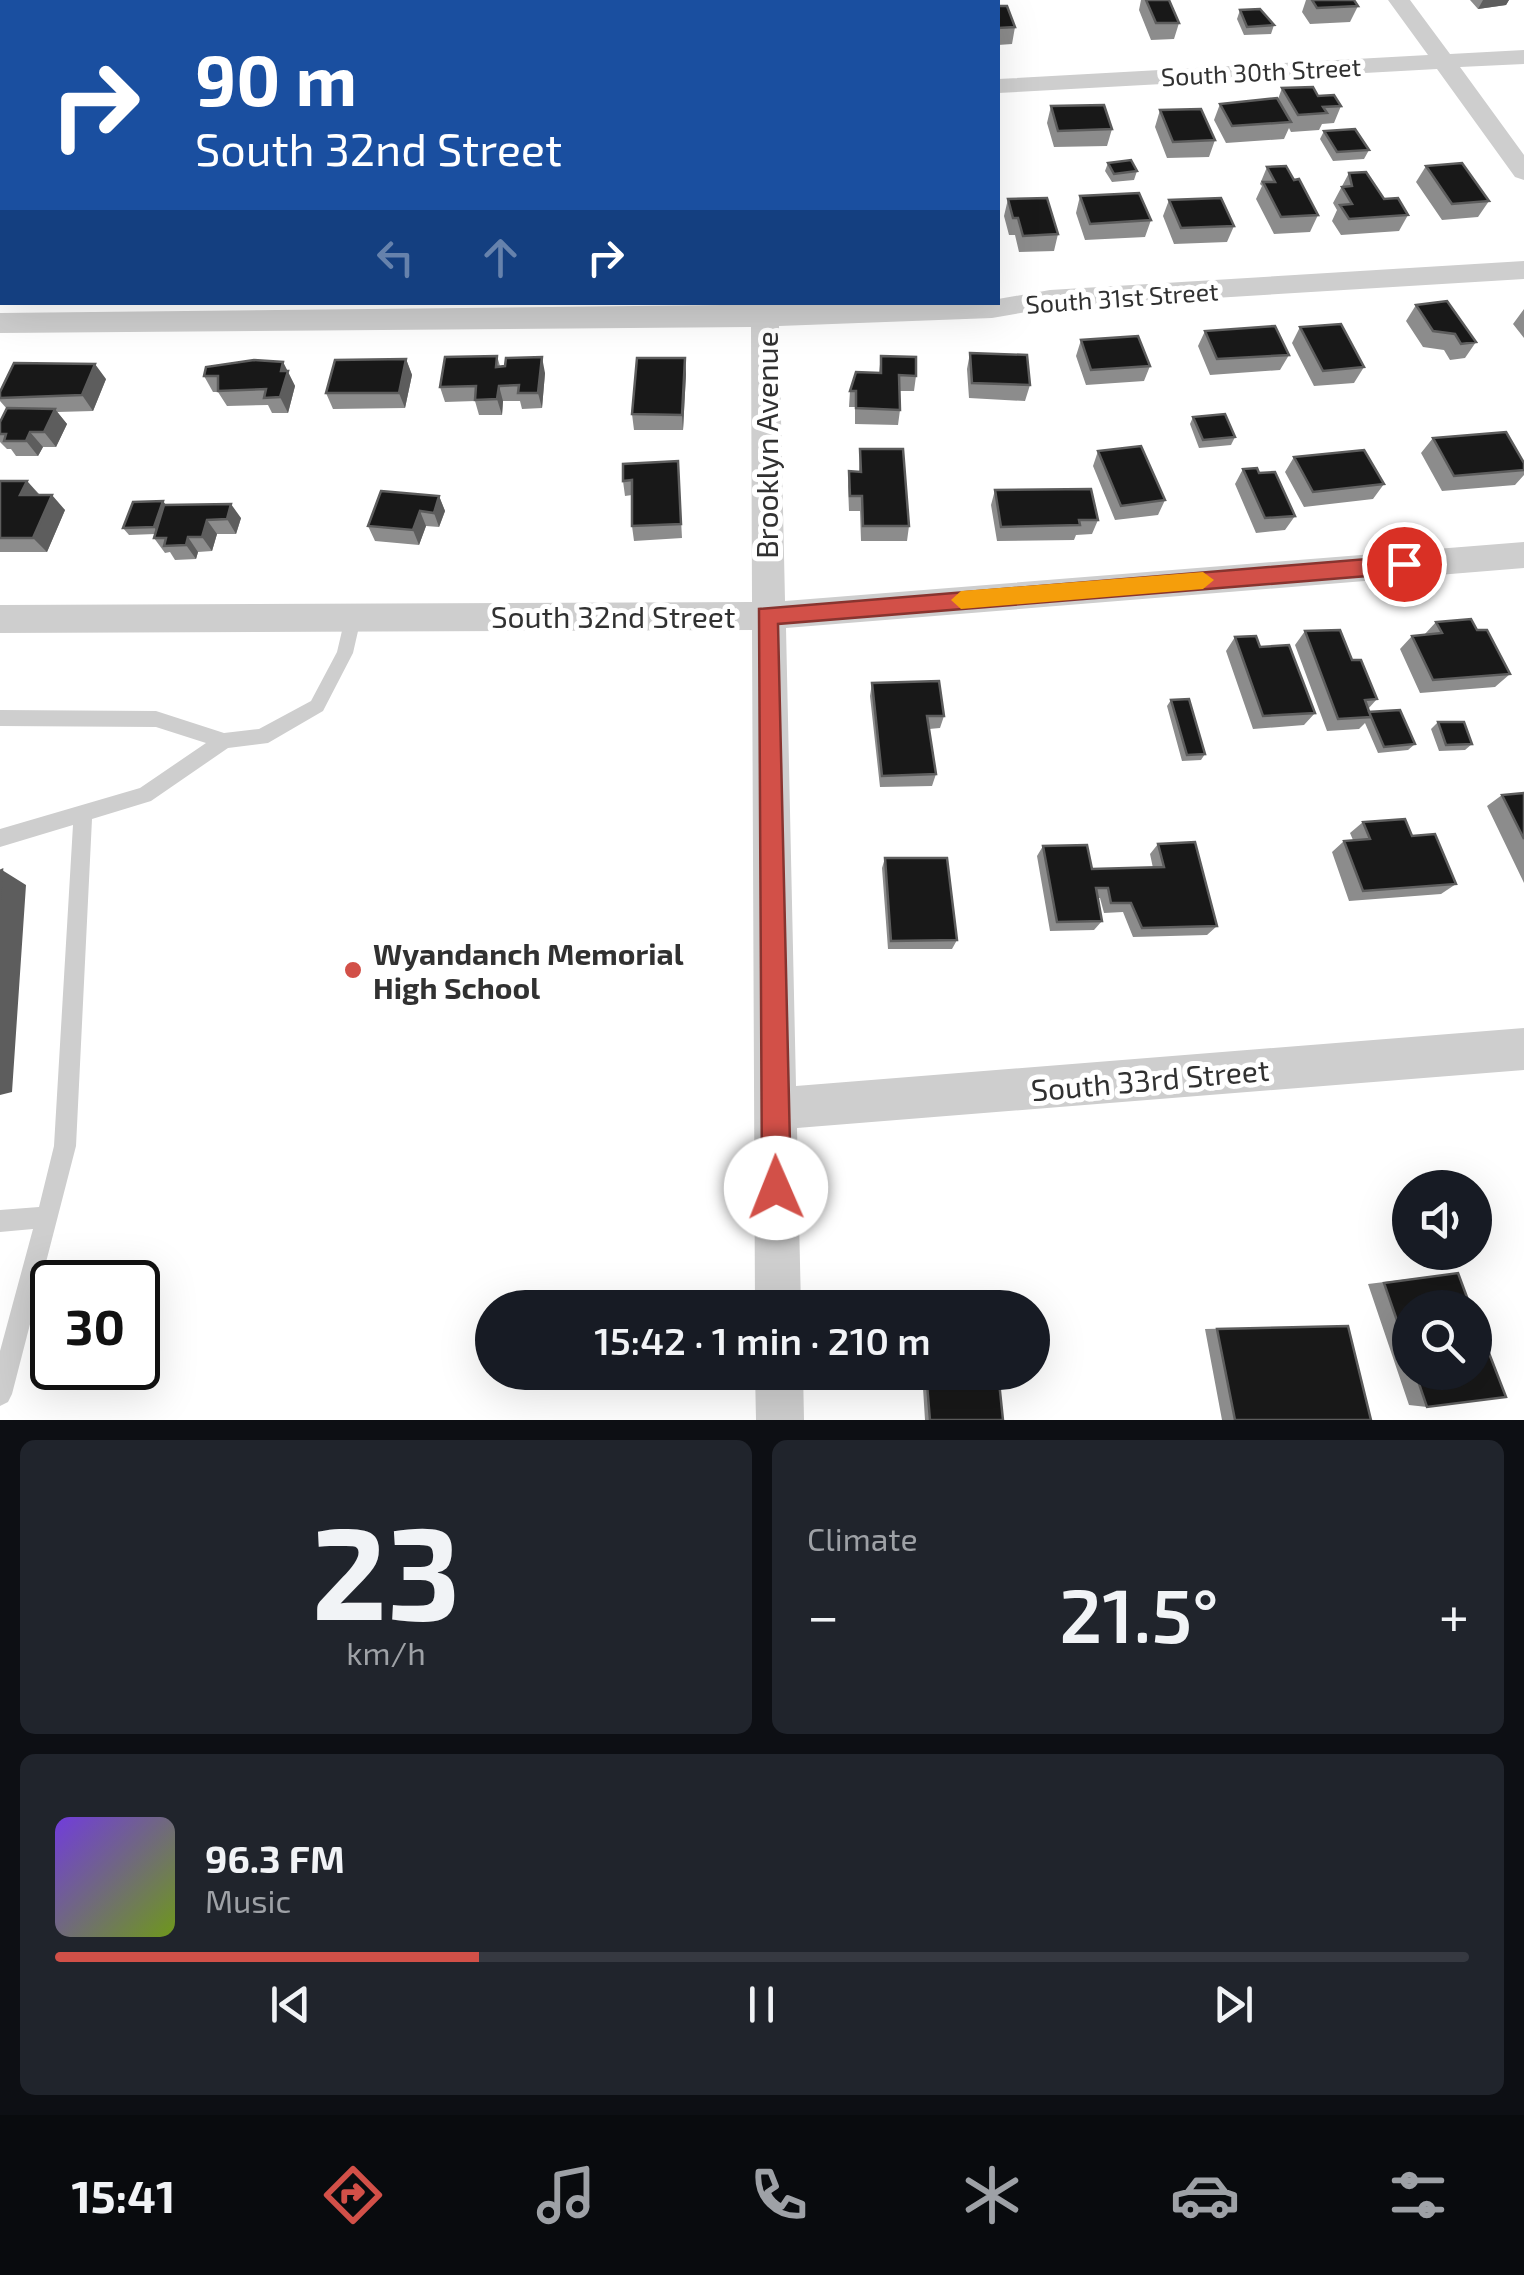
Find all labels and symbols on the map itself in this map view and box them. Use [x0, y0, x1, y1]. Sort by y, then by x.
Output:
street label: South 30th Street [1160, 51, 1362, 91]
street label: South 31st Street [1025, 275, 1219, 319]
street label: Brooklyn Avenue [748, 331, 784, 559]
pin [1362, 522, 1447, 607]
street label: South 32nd Street [491, 598, 735, 634]
place label: Wyandanch Memorial High School [373, 935, 684, 1005]
marker: Wyandanch Memorial High School [342, 959, 364, 981]
street label: South 33rd Street [1029, 1051, 1271, 1107]
position arrow [724, 1136, 828, 1240]
speed limit sign: 30 [30, 1260, 160, 1390]

